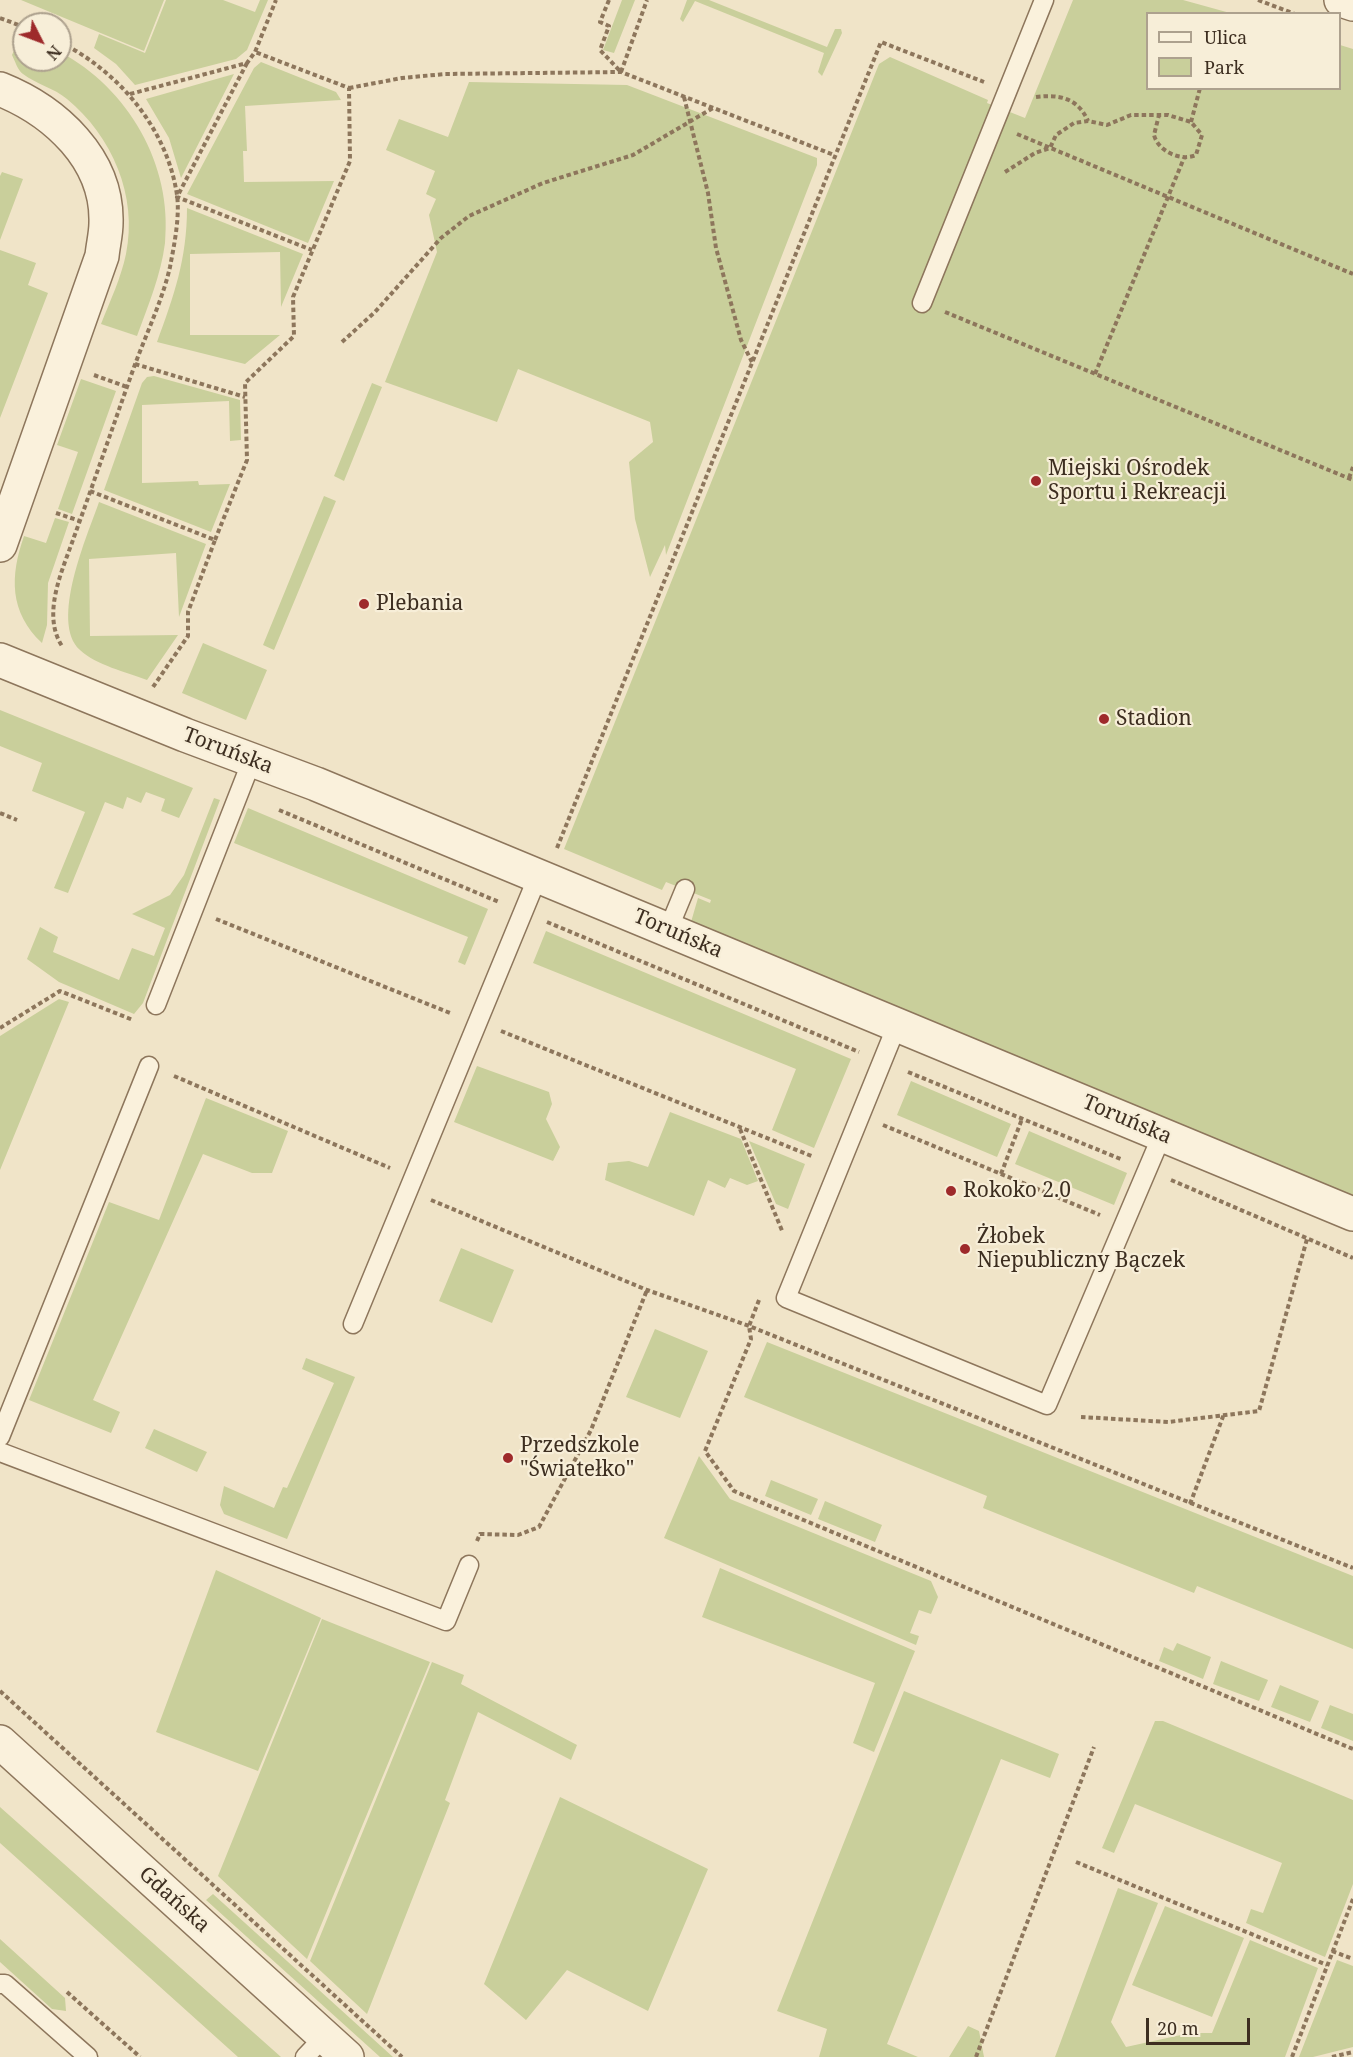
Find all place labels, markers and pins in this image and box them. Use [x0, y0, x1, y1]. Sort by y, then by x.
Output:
place label: Miejski Ośrodek Sportu i Rekreacji [1048, 456, 1226, 506]
marker: Miejski Ośrodek Sportu i Rekreacji [1029, 474, 1043, 488]
place label: Plebania [376, 591, 463, 617]
marker: Plebania [357, 597, 371, 611]
place label: Stadion [1116, 706, 1192, 732]
marker: Stadion [1097, 712, 1111, 726]
place label: Rokoko 2.0 [963, 1178, 1071, 1204]
marker: Rokoko 2.0 [944, 1184, 958, 1198]
place label: Żłobek Niepubliczny Bączek [977, 1224, 1185, 1274]
marker: Żłobek Niepubliczny Bączek [958, 1242, 972, 1256]
place label: Przedszkole "Światełko" [520, 1433, 639, 1483]
marker: Przedszkole "Światełko" [501, 1451, 515, 1465]

